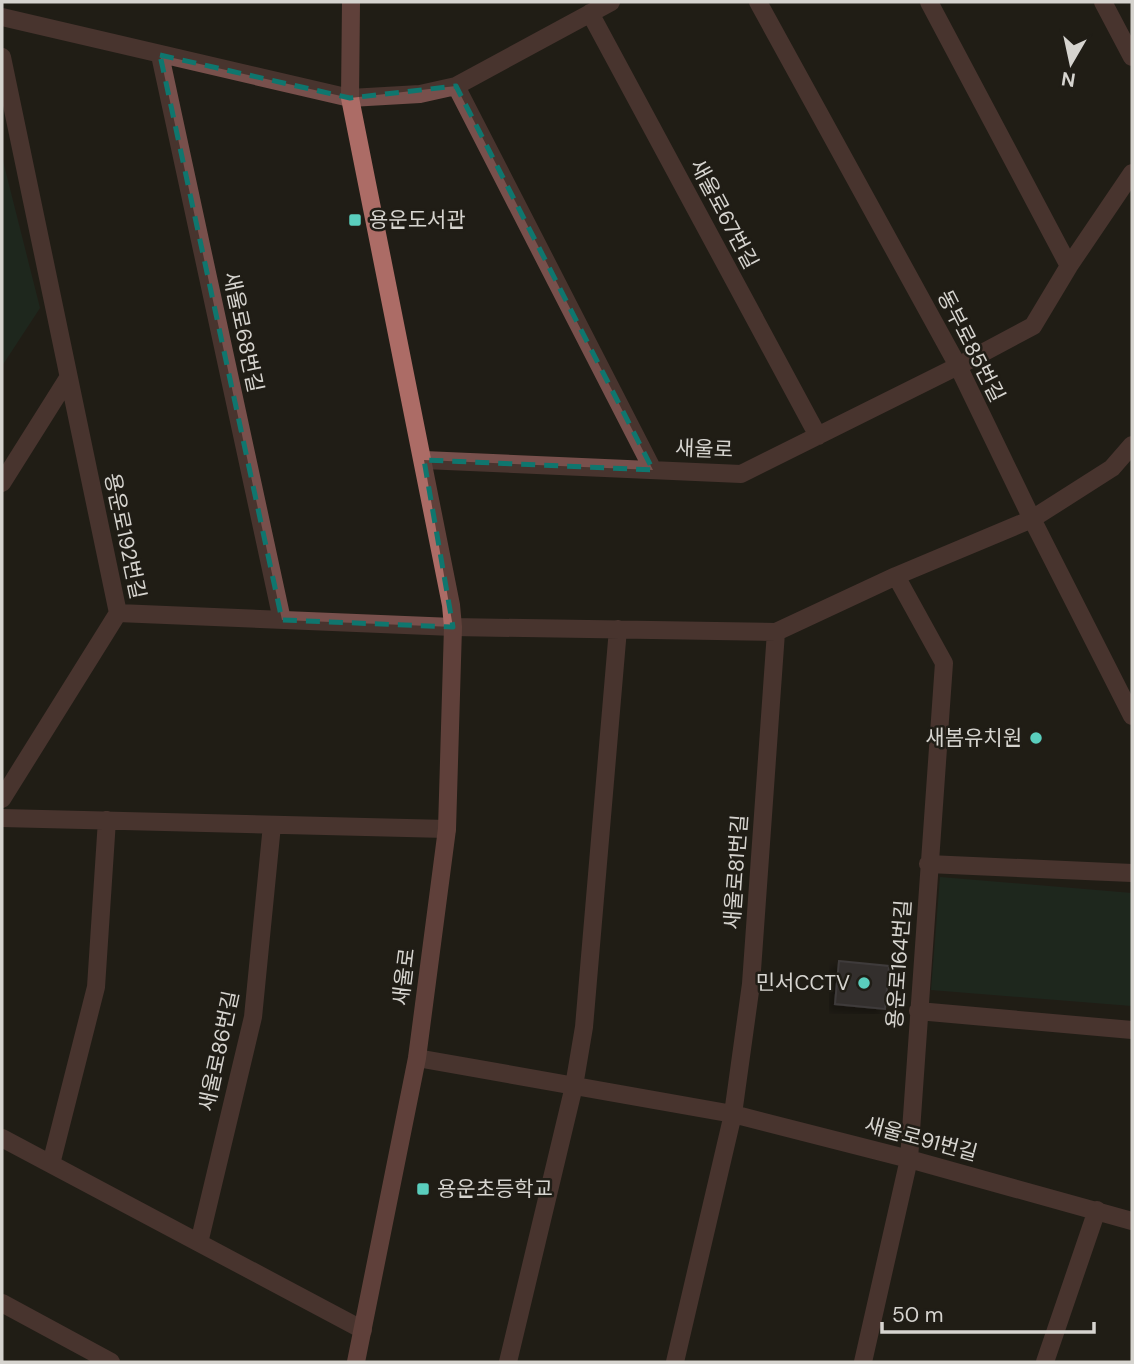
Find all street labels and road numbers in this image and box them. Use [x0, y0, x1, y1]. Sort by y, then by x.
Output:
street label: 새울로67번길 [683, 154, 765, 274]
street label: 새울로68번길 [217, 269, 269, 395]
street label: 동부로85번길 [931, 285, 1011, 407]
street label: 새울로 [675, 434, 733, 464]
street label: 용운로192번길 [98, 470, 152, 602]
street label: 새울로81번길 [718, 813, 754, 931]
street label: 용운로164번길 [881, 899, 917, 1029]
street label: 새울로 [387, 947, 421, 1007]
street label: 새울로86번길 [193, 988, 245, 1114]
street label: 새울로91번길 [861, 1110, 981, 1168]

